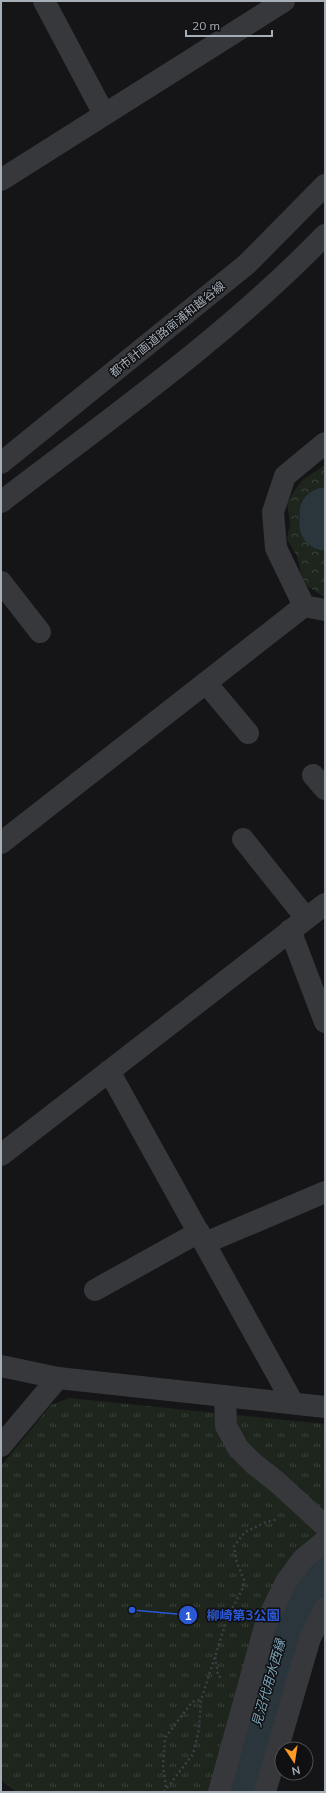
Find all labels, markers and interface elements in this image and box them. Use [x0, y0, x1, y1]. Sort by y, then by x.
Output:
scale bar [186, 12, 272, 38]
text: 20 m [192, 18, 220, 33]
street label: 都市計画道路南浦和越谷線 [106, 278, 228, 380]
callout: 柳崎第3公園 [178, 1603, 287, 1628]
text: 柳崎第3公園 [207, 1607, 279, 1623]
text: 1 [184, 1608, 192, 1623]
water label: 見沼代用水西縁 [248, 1635, 289, 1729]
north arrow [274, 1741, 314, 1781]
text: N [291, 1763, 302, 1778]

